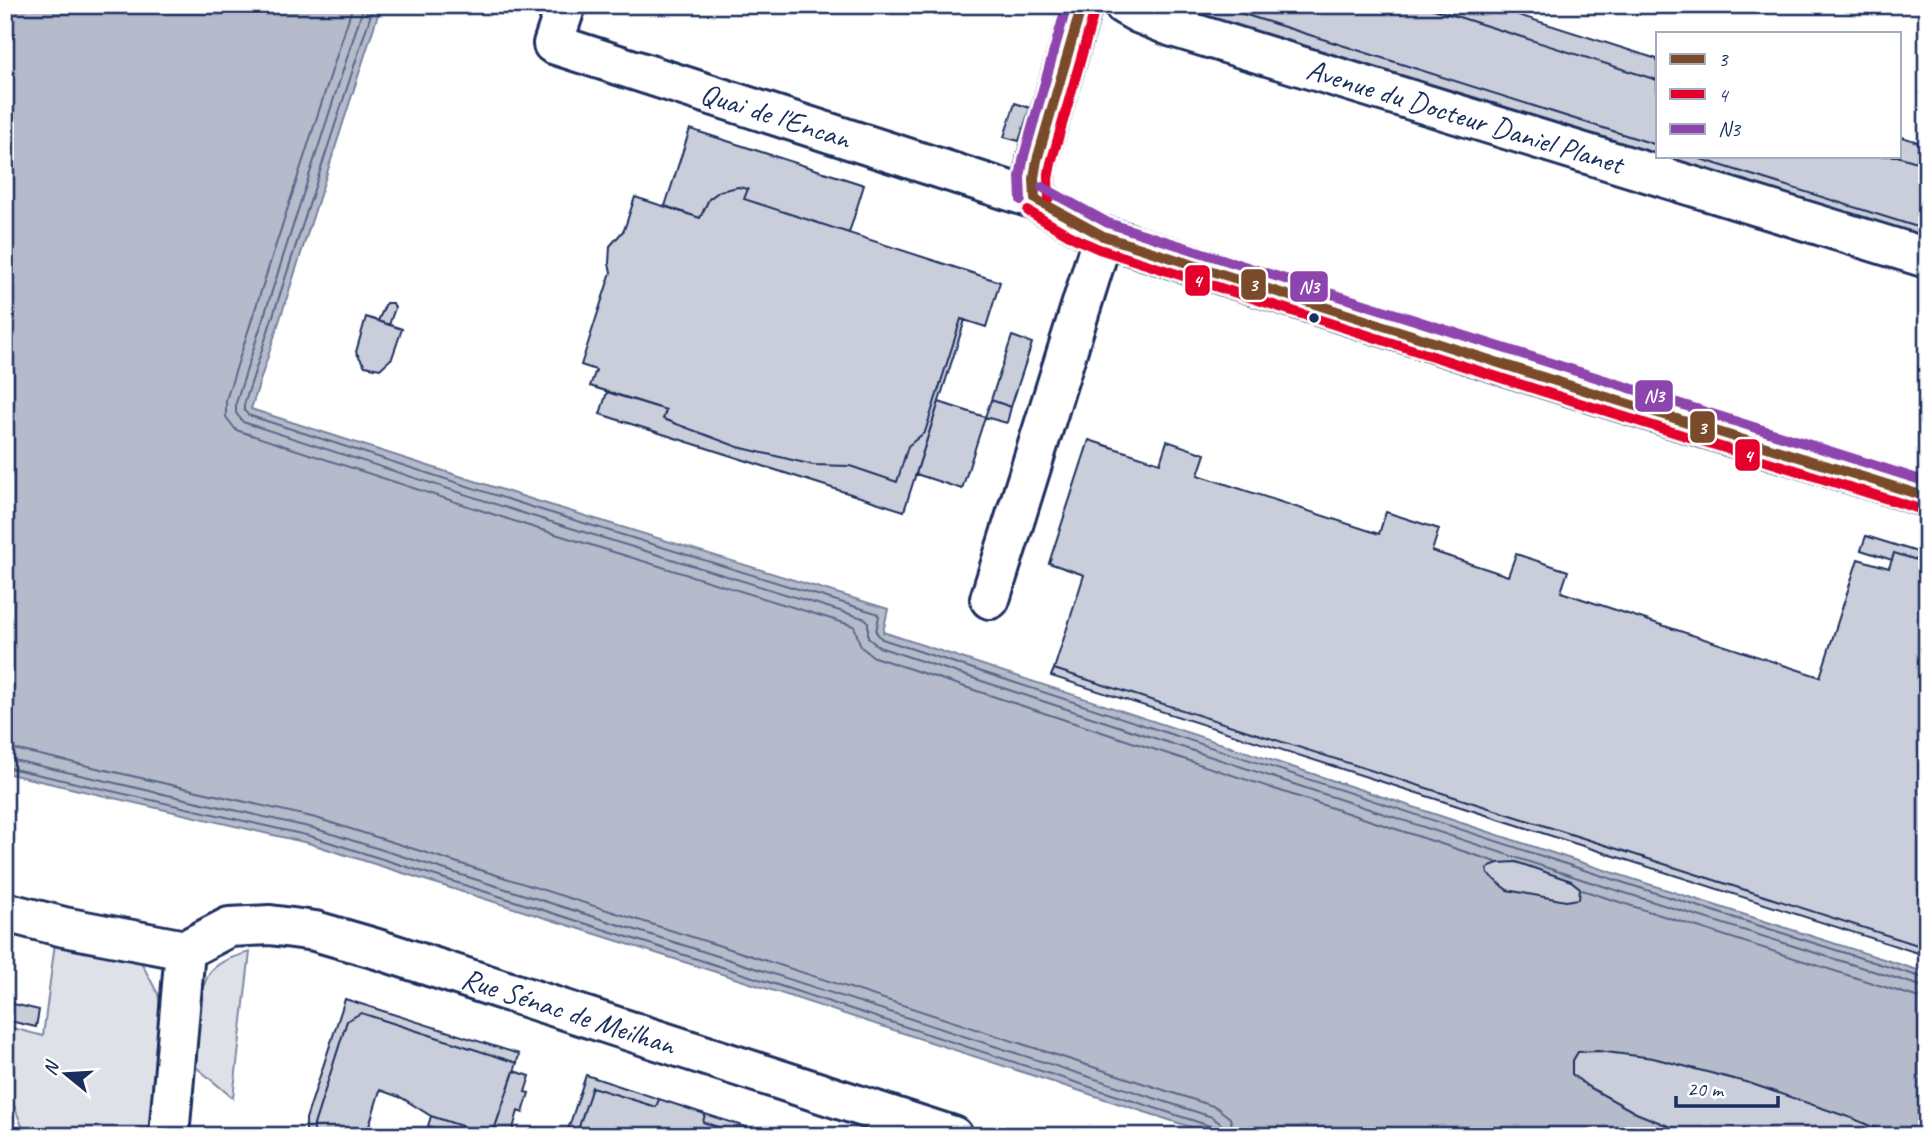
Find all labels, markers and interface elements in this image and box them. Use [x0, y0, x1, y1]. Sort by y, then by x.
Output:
legend [1656, 32, 1900, 158]
text: 3 [1718, 46, 1729, 72]
street label: Avenue du Docteur Daniel Planet [1302, 50, 1630, 184]
street label: Quai de l'Encan [696, 74, 857, 158]
text: 4 [1718, 82, 1730, 108]
text: N3 [1718, 116, 1742, 142]
line badge: 4 [1184, 264, 1211, 297]
line badge: 3 [1240, 268, 1267, 301]
text: 4 [1193, 269, 1204, 293]
line badge: N3 [1289, 270, 1329, 303]
text: 3 [1249, 273, 1260, 297]
text: N3 [1299, 275, 1322, 299]
unlabelled marker [1307, 311, 1321, 325]
line badge: N3 [1634, 379, 1674, 413]
text: N3 [1644, 384, 1667, 408]
line badge: 3 [1689, 410, 1716, 444]
text: 3 [1698, 416, 1709, 440]
line badge: 4 [1734, 438, 1761, 472]
text: 4 [1744, 444, 1755, 468]
street label: Rue Sénac de Meilhan [457, 959, 681, 1064]
north arrow [32, 1040, 102, 1110]
text: N [38, 1057, 65, 1078]
scale bar [1676, 1064, 1778, 1108]
text: 20 m [1687, 1076, 1725, 1102]

